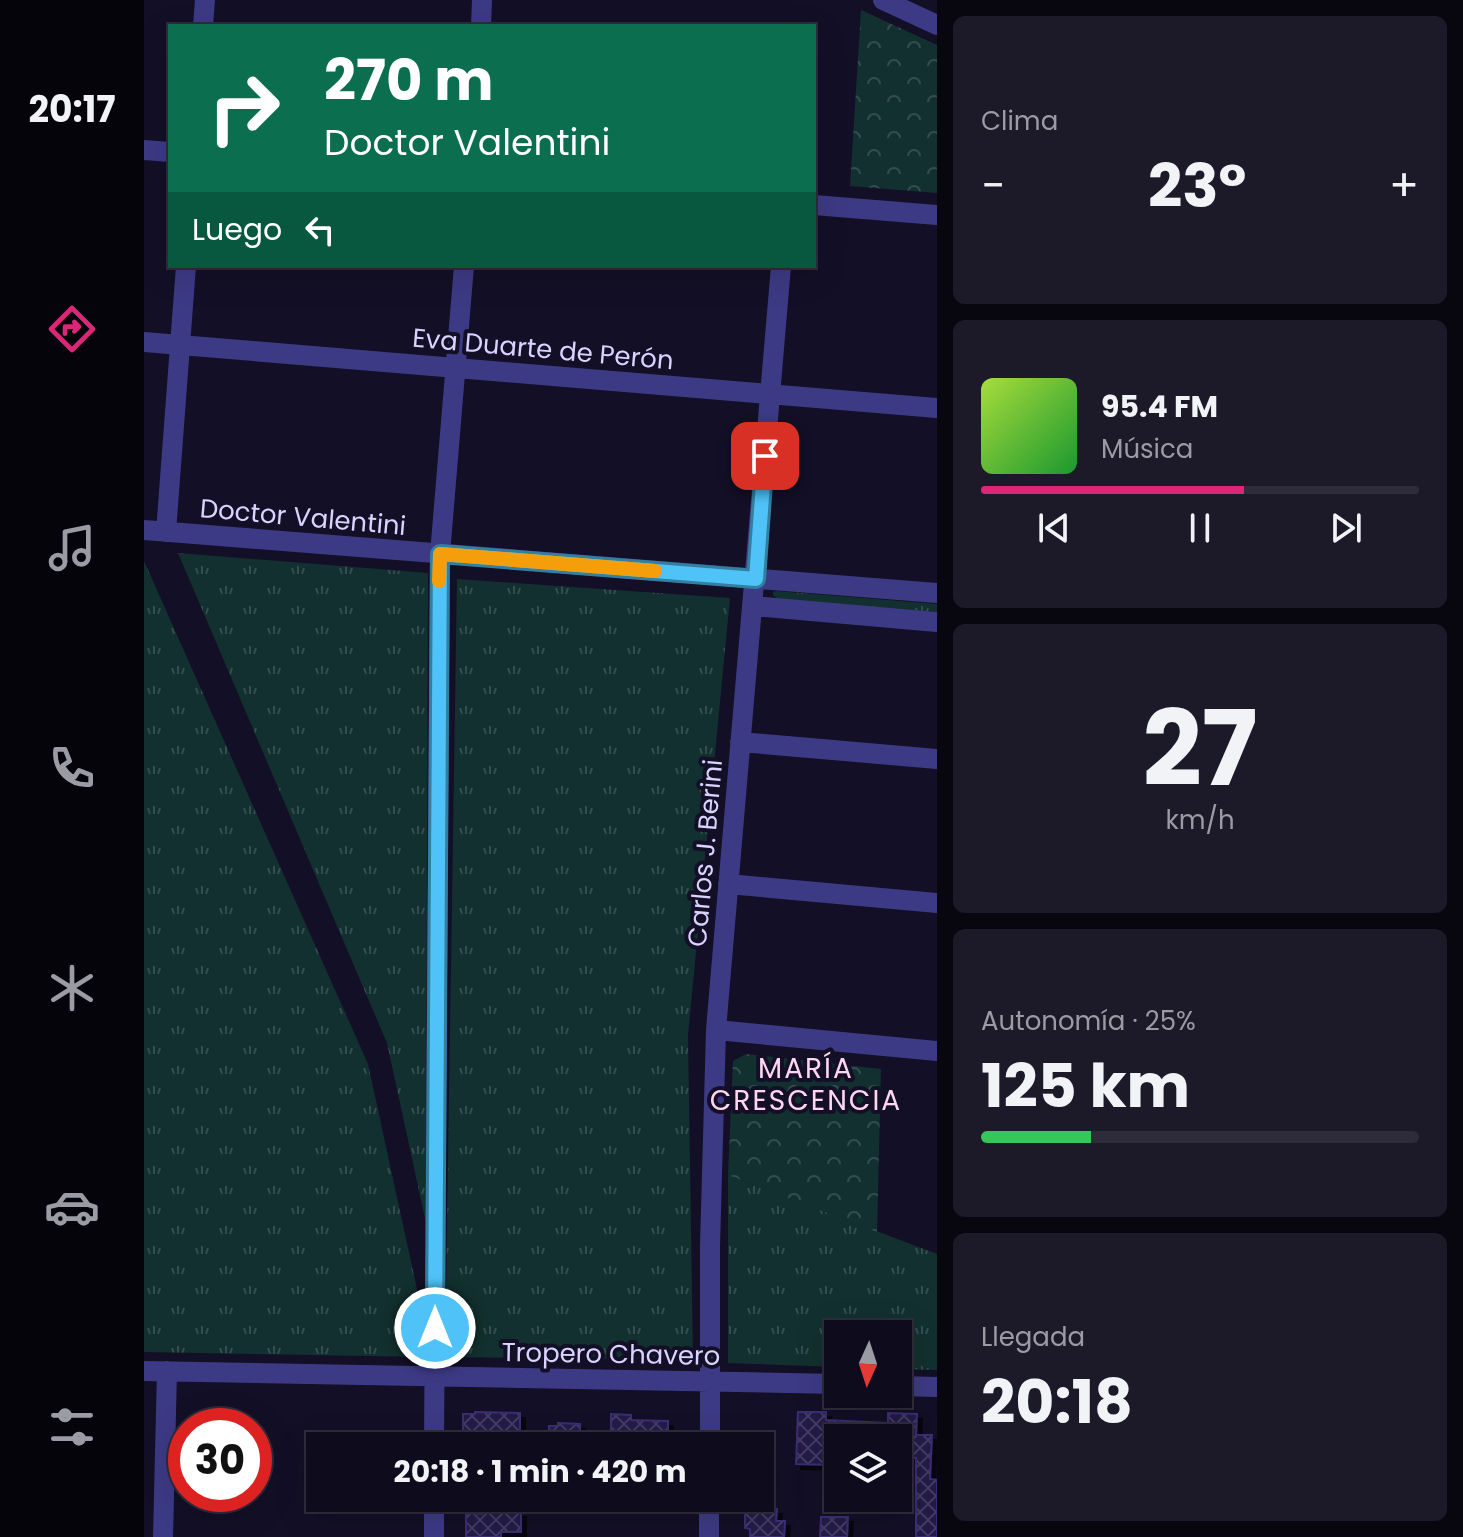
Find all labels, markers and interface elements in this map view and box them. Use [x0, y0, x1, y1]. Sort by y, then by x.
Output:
text: 270 m [324, 41, 494, 120]
icon: right [192, 56, 296, 160]
text: 20:17 [28, 84, 116, 135]
text: Clima [981, 103, 1058, 139]
text: Doctor Valentini [324, 117, 610, 168]
text: 23° [1148, 144, 1246, 228]
text: − [981, 155, 1005, 216]
text: + [1389, 155, 1419, 216]
text: Luego [192, 208, 282, 251]
icon: left [298, 208, 342, 252]
icon: directions [44, 301, 100, 357]
street label: Eva Duarte de Perón [411, 320, 675, 378]
text: 95.4 FM [1101, 385, 1218, 428]
pin [731, 422, 799, 490]
text: Música [1101, 431, 1193, 467]
icon: arrive [743, 434, 787, 478]
street label: Doctor Valentini [198, 490, 408, 544]
icon: previous [1032, 506, 1076, 550]
icon: pause [1178, 506, 1222, 550]
icon: next [1324, 506, 1368, 550]
icon: music [44, 520, 100, 576]
text: 27 [1142, 676, 1258, 821]
icon: phone [44, 740, 100, 796]
street label: Carlos J. Berini [679, 758, 731, 948]
text: km/h [1165, 802, 1235, 838]
icon: climate [44, 960, 100, 1016]
text: Autonomía · 25% [981, 1003, 1196, 1039]
text: 125 km [981, 1044, 1190, 1128]
district label: MARÍA CRESCENCIA [710, 1049, 902, 1120]
icon: car [44, 1179, 100, 1235]
position arrow [393, 1286, 477, 1370]
text: Llegada [981, 1319, 1085, 1355]
north arrow [824, 1320, 912, 1408]
map controls [824, 1320, 912, 1512]
street label: Tropero Chavero [501, 1334, 721, 1374]
text: 20:18 [981, 1360, 1133, 1444]
icon: filters [44, 1399, 100, 1455]
speed limit sign: 30 [168, 1408, 272, 1512]
button: layers [824, 1424, 912, 1512]
text: 20:18 · 1 min · 420 m [394, 1450, 686, 1493]

